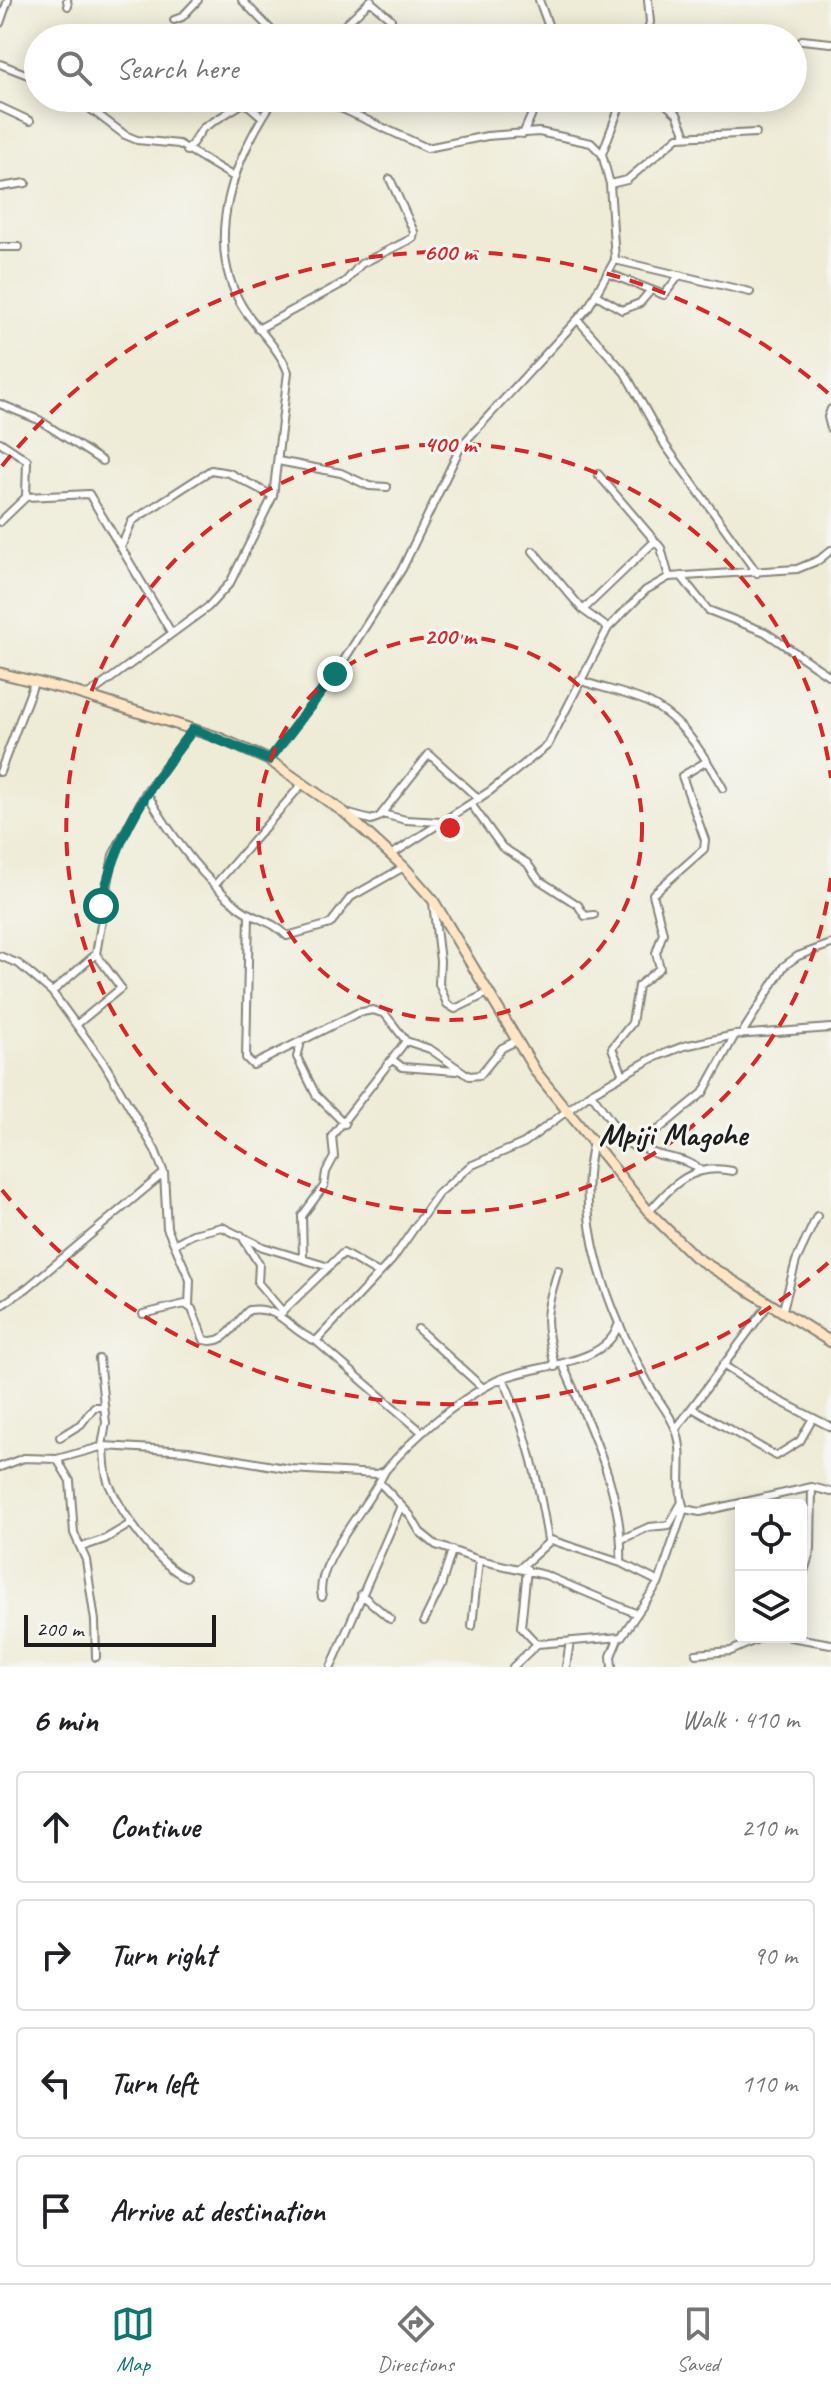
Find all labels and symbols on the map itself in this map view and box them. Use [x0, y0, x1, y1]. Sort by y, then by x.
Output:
text: 600 m [424, 237, 479, 267]
text: 400 m [424, 429, 478, 459]
text: 200 m [424, 621, 478, 651]
route end [317, 656, 353, 692]
centre of rings [436, 814, 464, 842]
route start [83, 888, 119, 924]
district label: Mpiji Magohe [599, 1114, 750, 1155]
scale bar [24, 1611, 216, 1647]

